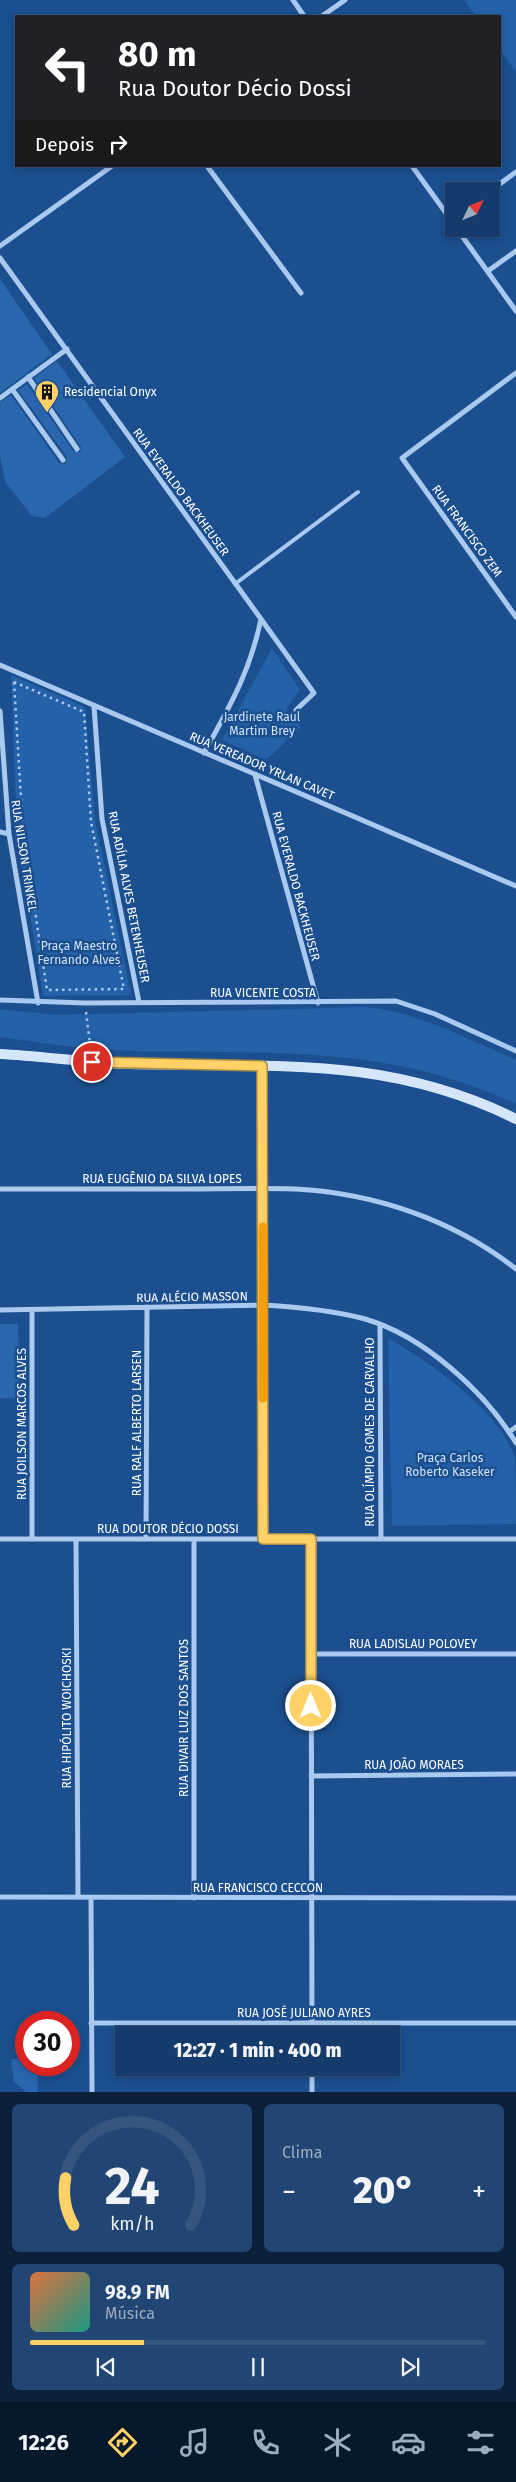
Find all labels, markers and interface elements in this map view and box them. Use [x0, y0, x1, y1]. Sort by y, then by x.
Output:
text: 80 m [118, 33, 197, 75]
icon: left [35, 35, 100, 100]
text: Rua Doutor Décio Dossi [118, 75, 352, 102]
icon: right [104, 130, 132, 158]
text: Depois [35, 133, 94, 156]
north arrow [445, 182, 500, 238]
map controls [445, 182, 500, 237]
building icon: Residencial Onyx [34, 379, 60, 413]
place label: Residencial Onyx [64, 385, 157, 399]
street label: RUA EVERALDO BACKHEUSER [130, 425, 232, 559]
street label: RUA FRANCISCO ZEM [429, 482, 505, 580]
park label: Jardinete Raul Martim Brey [224, 710, 301, 738]
street label: RUA VEREADOR YRLAN CAVET [187, 729, 337, 803]
street label: RUA NILSON TRINKEL [8, 799, 40, 913]
street label: RUA ADÍLIA ALVES BETENHEUSER [105, 810, 154, 984]
street label: RUA EVERALDO BACKHEUSER [269, 810, 323, 962]
park label: Praça Maestro Fernando Alves [38, 939, 121, 967]
street label: RUA VICENTE COSTA [210, 986, 316, 1000]
pin [71, 1041, 113, 1083]
icon: arrive [78, 1048, 106, 1076]
street label: RUA EUGÊNIO DA SILVA LOPES [82, 1171, 242, 1186]
street label: RUA ALÉCIO MASSON [136, 1288, 248, 1305]
street label: RUA OLÍMPIO GOMES DE CARVALHO [362, 1337, 377, 1527]
street label: RUA JOILSON MARCOS ALVES [15, 1348, 29, 1500]
street label: RUA RALF ALBERTO LARSEN [130, 1350, 144, 1496]
park label: Praça Carlos Roberto Kaseker [405, 1451, 495, 1479]
street label: RUA DOUTOR DÉCIO DOSSI [97, 1521, 239, 1536]
street label: RUA LADISLAU POLOVEY [349, 1637, 477, 1651]
street label: RUA DIVAIR LUIZ DOS SANTOS [177, 1638, 191, 1797]
street label: RUA HIPÓLITO WOICHOSKI [59, 1648, 74, 1788]
position arrow [284, 1679, 336, 1731]
street label: RUA JOÃO MORAES [364, 1757, 464, 1772]
street label: RUA FRANCISCO CECCON [193, 1881, 323, 1895]
street label: RUA JOSÉ JULIANO AYRES [237, 2005, 371, 2020]
speed limit sign: 30 [15, 2011, 80, 2076]
text: 12:27 · 1 min · 400 m [173, 2039, 342, 2062]
text: Clima [282, 2143, 322, 2162]
text: 24 [105, 2155, 159, 2218]
text: 20° [353, 2167, 415, 2213]
text: − [282, 2175, 296, 2208]
text: + [472, 2175, 486, 2208]
text: km/h [110, 2213, 154, 2235]
text: 98.9 FM [105, 2281, 170, 2304]
text: Música [105, 2304, 155, 2323]
icon: previous [92, 2353, 120, 2381]
icon: pause [244, 2353, 272, 2381]
icon: next [396, 2353, 424, 2381]
icon: directions [105, 2425, 140, 2460]
icon: music [177, 2425, 212, 2460]
icon: phone [248, 2425, 283, 2460]
icon: climate [320, 2425, 355, 2460]
icon: car [391, 2425, 426, 2460]
icon: filters [463, 2425, 498, 2460]
text: 12:26 [18, 2429, 69, 2456]

